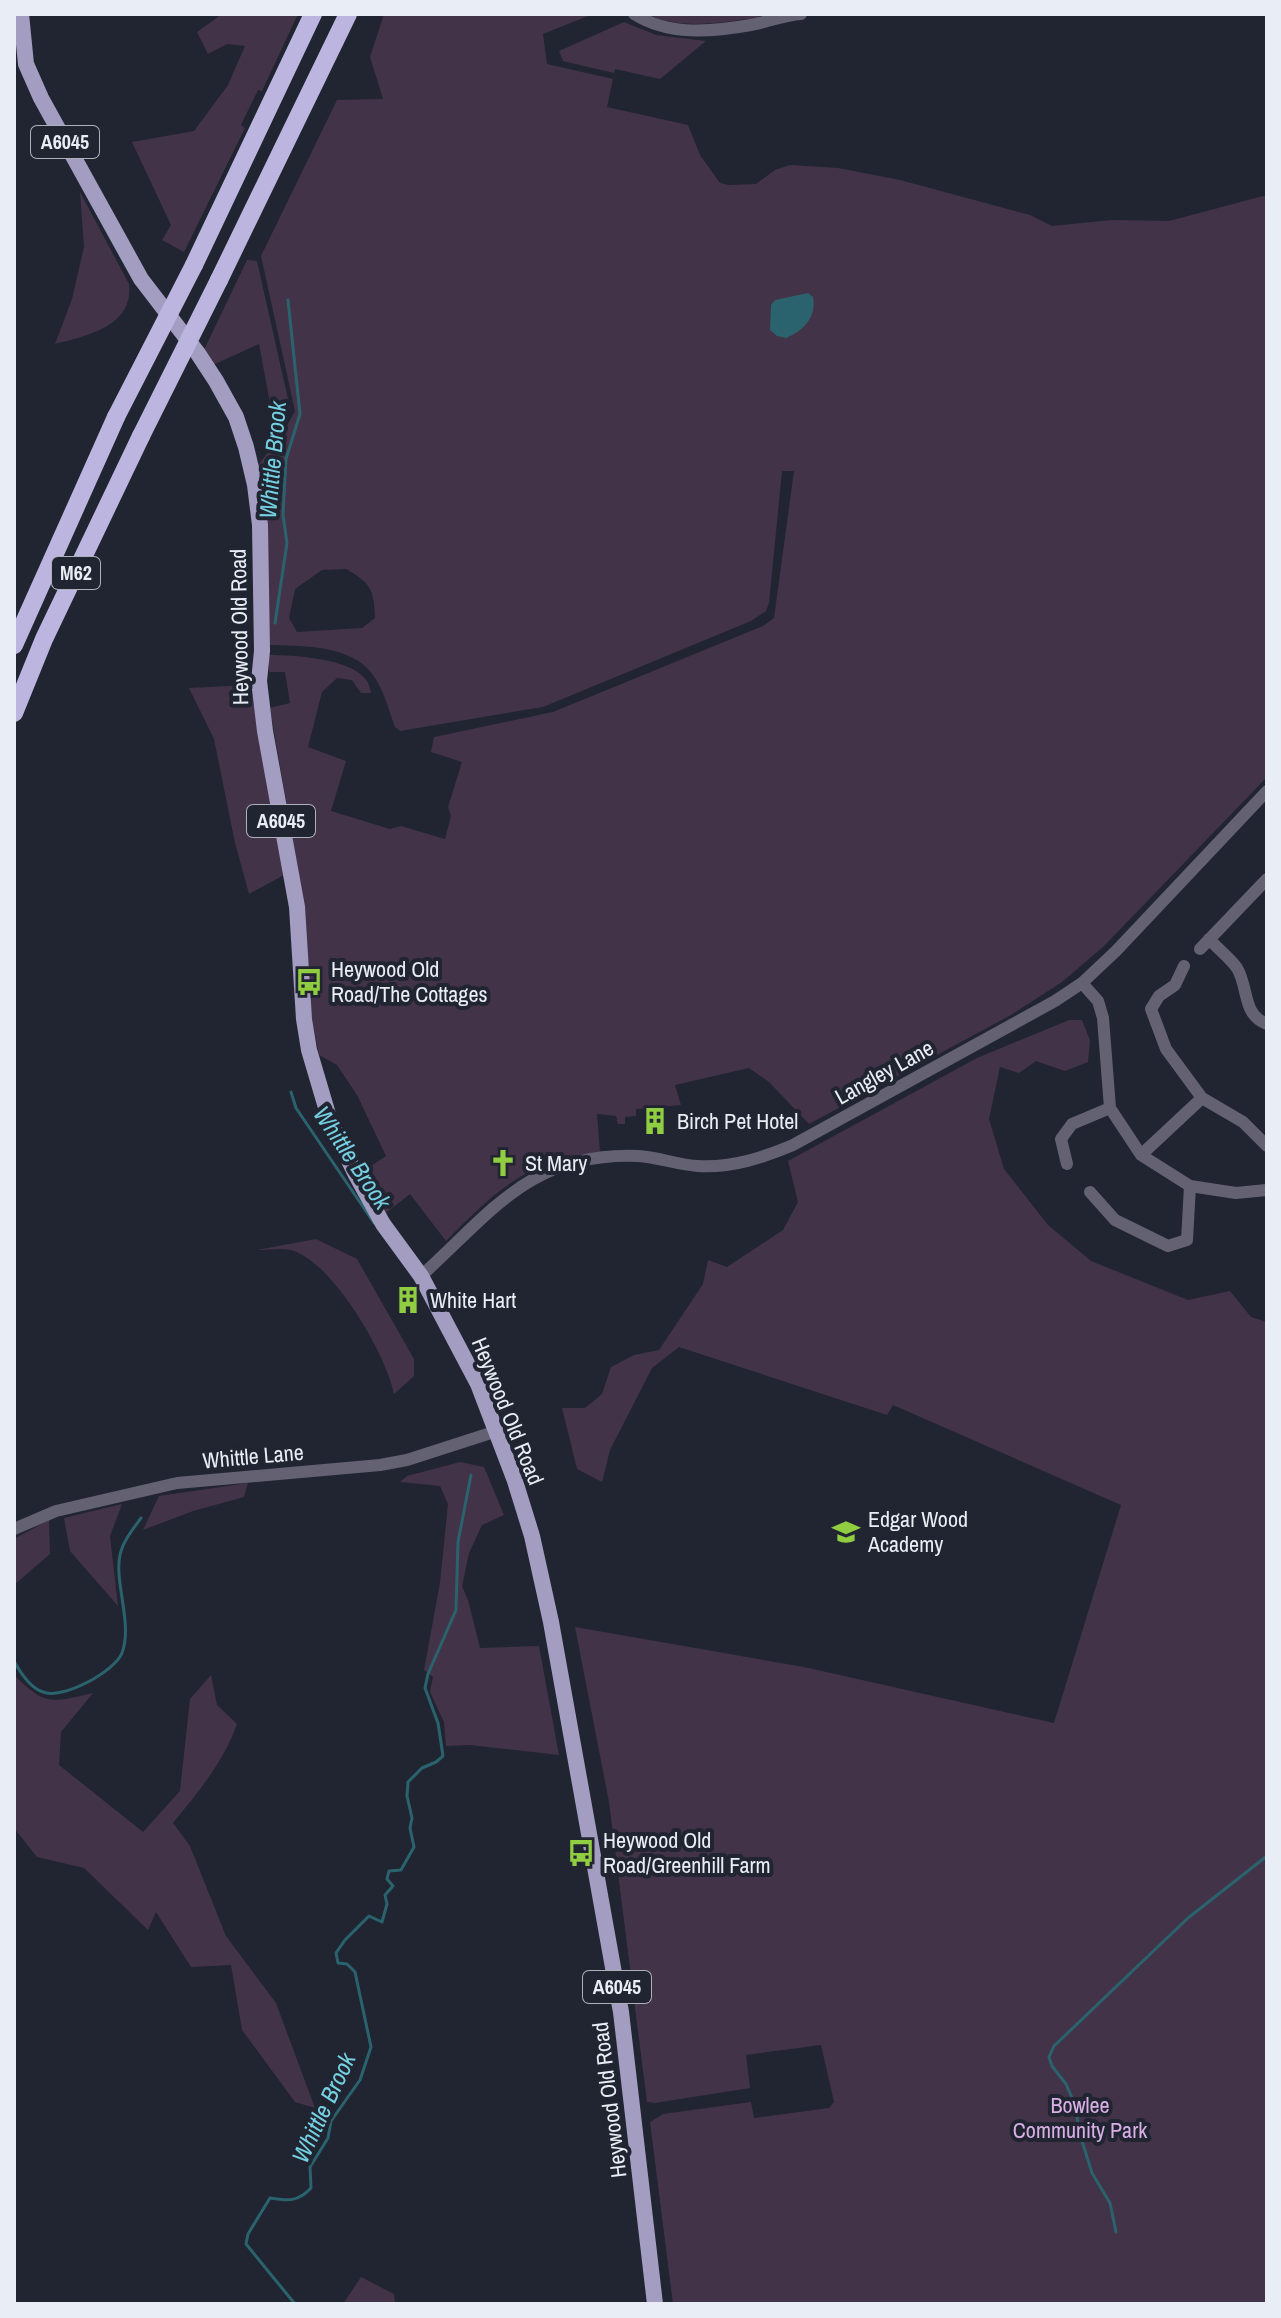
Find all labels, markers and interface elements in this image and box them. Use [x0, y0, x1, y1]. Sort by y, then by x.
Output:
road number: A6045 [31, 126, 99, 158]
water label: Whittle Brook [251, 399, 293, 520]
street label: Heywood Old Road [223, 549, 255, 705]
road number: M62 [52, 557, 100, 589]
road number: A6045 [247, 805, 315, 837]
place label: Heywood Old Road/The Cottages [331, 954, 487, 1009]
bus stop icon: Heywood Old Road/The Cottages [294, 967, 324, 997]
street label: Langley Lane [829, 1033, 939, 1111]
water label: Whittle Brook [307, 1100, 400, 1216]
building icon: Birch Pet Hotel [640, 1106, 670, 1136]
place label: Birch Pet Hotel [677, 1106, 798, 1136]
church icon: St Mary [488, 1148, 518, 1178]
place label: St Mary [525, 1148, 587, 1178]
building icon: White Hart [393, 1285, 423, 1315]
place label: White Hart [430, 1285, 516, 1315]
street label: Heywood Old Road [465, 1333, 551, 1489]
street label: Whittle Lane [201, 1437, 305, 1475]
place label: Edgar Wood Academy [867, 1504, 968, 1559]
school or university icon: Edgar Wood Academy [831, 1517, 861, 1547]
place label: Heywood Old Road/Greenhill Farm [603, 1825, 771, 1880]
bus stop icon: Heywood Old Road/Greenhill Farm [566, 1838, 596, 1868]
road number: A6045 [583, 1971, 651, 2003]
street label: Heywood Old Road [585, 2021, 633, 2179]
water label: Whittle Brook [284, 2046, 363, 2168]
park label: Bowlee Community Park [1013, 2090, 1148, 2145]

